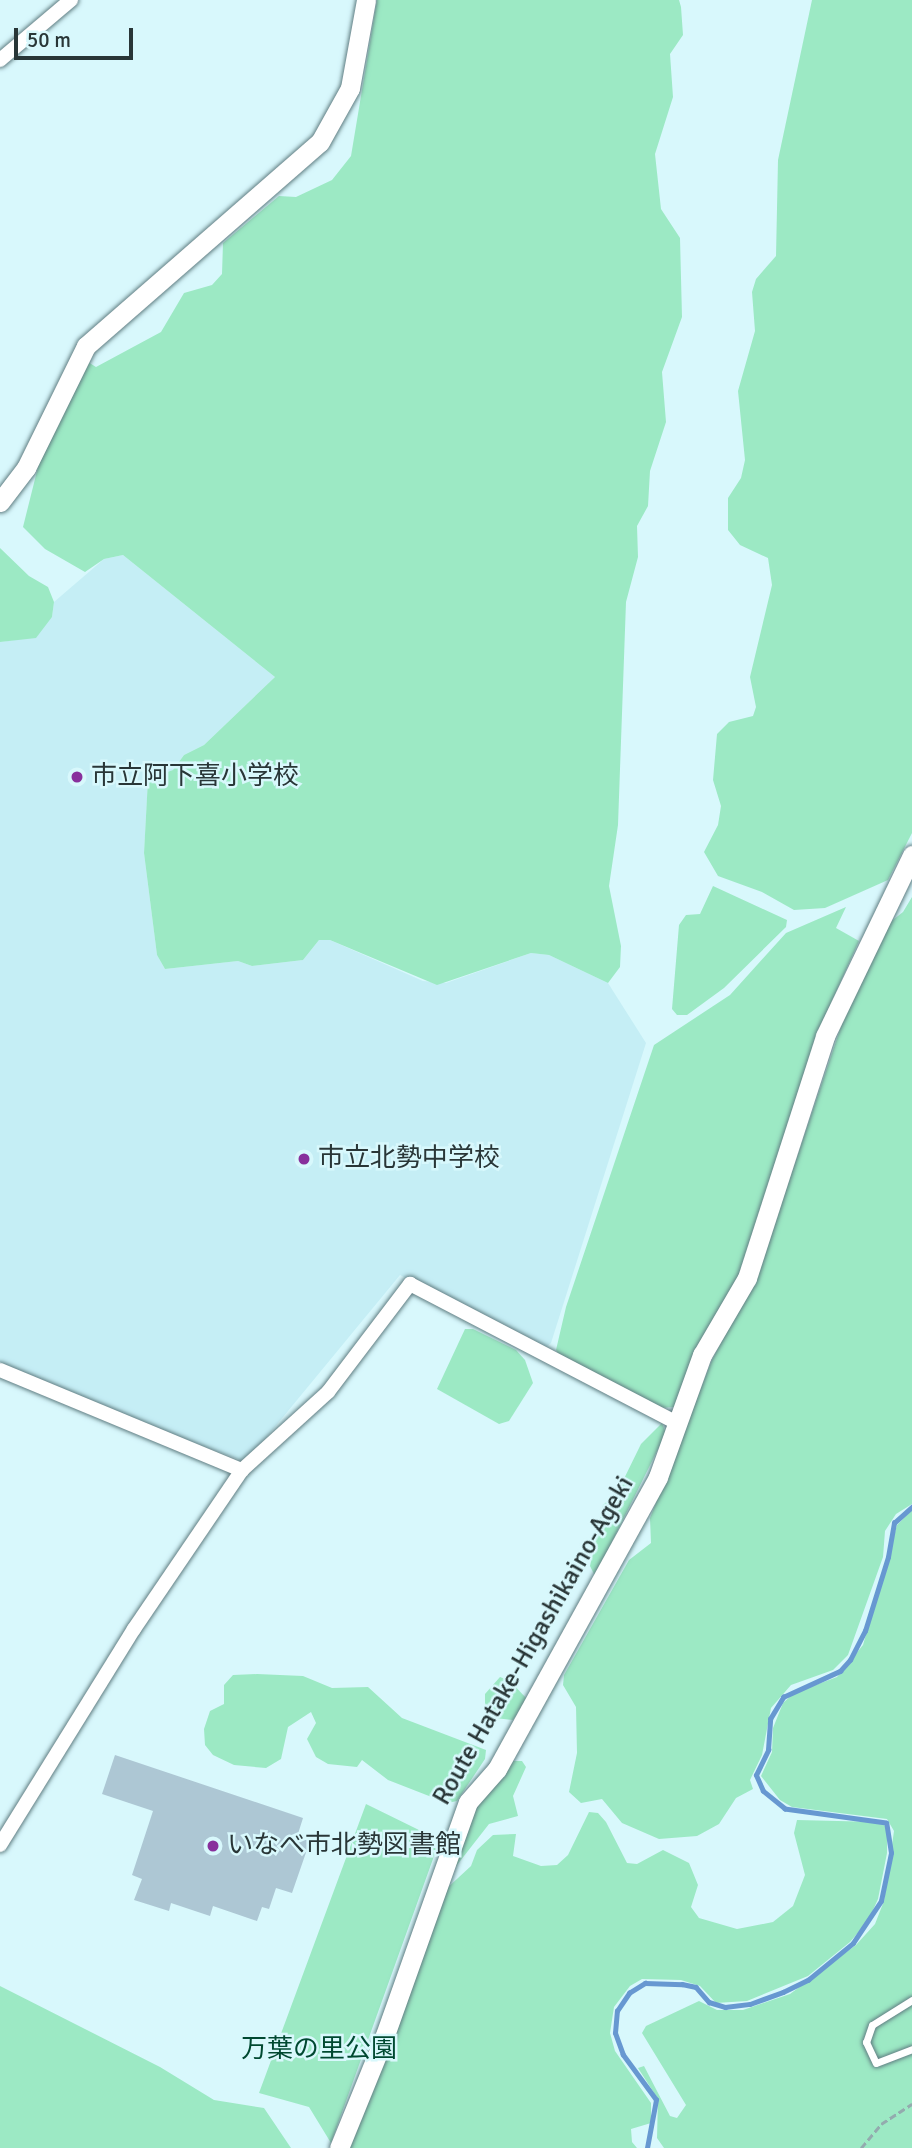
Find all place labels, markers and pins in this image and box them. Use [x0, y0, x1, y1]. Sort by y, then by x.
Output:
place label: 市立阿下喜小学校 [91, 761, 299, 793]
marker: 市立阿下喜小学校 [69, 769, 85, 785]
place label: 市立北勢中学校 [318, 1143, 500, 1175]
marker: 市立北勢中学校 [296, 1151, 312, 1167]
place label: いなべ市北勢図書館 [227, 1830, 461, 1862]
marker: いなべ市北勢図書館 [205, 1838, 221, 1854]

